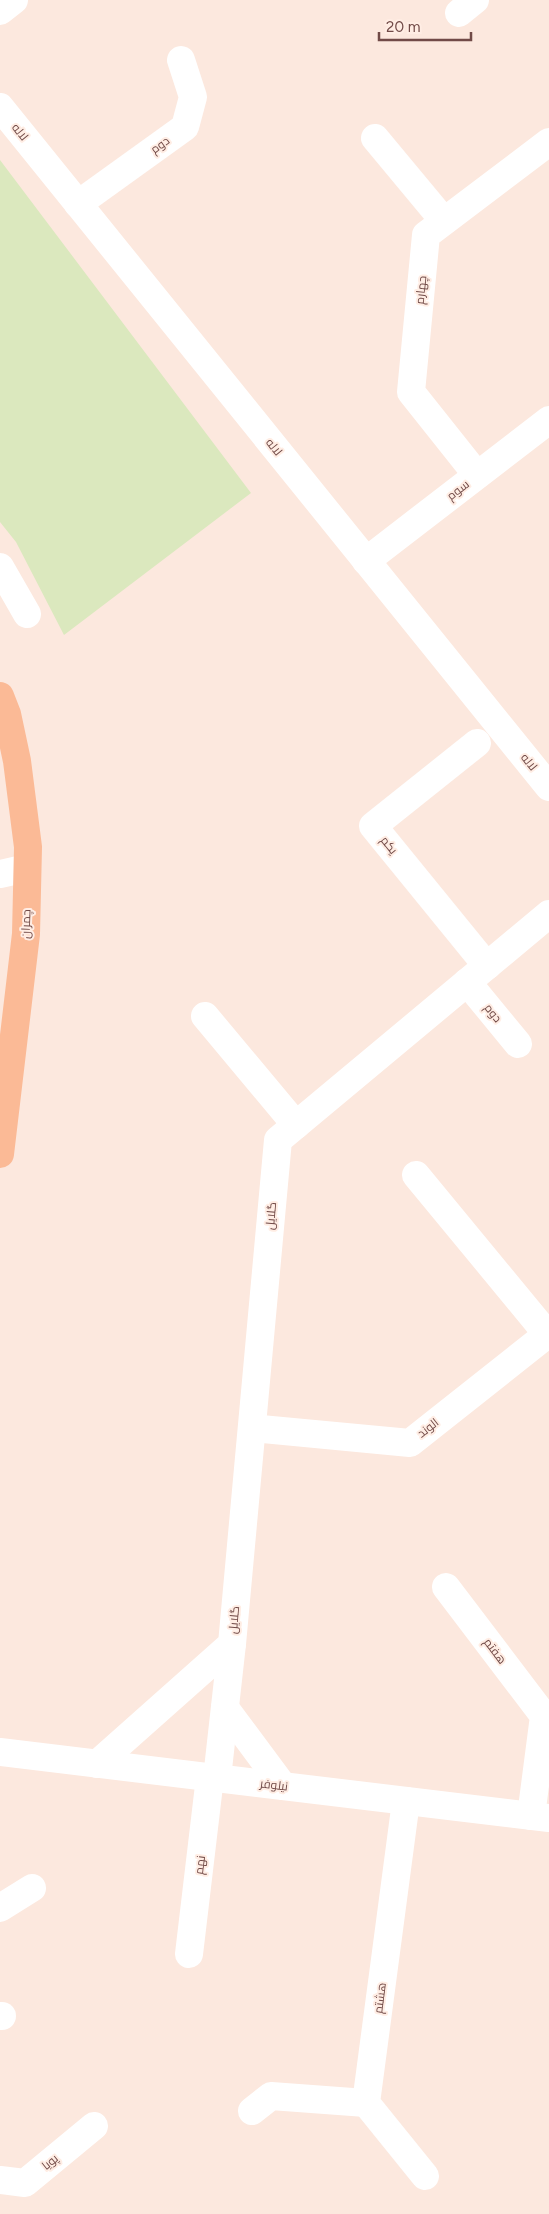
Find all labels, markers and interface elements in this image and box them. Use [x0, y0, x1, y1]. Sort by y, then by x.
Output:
scale bar [379, 10, 472, 42]
text: 20 m [386, 18, 420, 36]
street label: لاله [9, 121, 31, 143]
street label: دوم [148, 133, 173, 157]
street label: چهارم [413, 275, 431, 305]
street label: لاله [263, 436, 285, 458]
street label: سوم [444, 477, 473, 504]
street label: لاله [518, 751, 540, 773]
street label: یکم [377, 833, 401, 858]
street label: چمران [18, 909, 36, 939]
street label: دوم [481, 1001, 505, 1026]
street label: گلایل [263, 1202, 279, 1230]
street label: الوند [415, 1415, 441, 1441]
street label: گلایل [226, 1606, 242, 1634]
street label: هفتم [480, 1635, 509, 1667]
street label: نیلوفر [258, 1776, 289, 1794]
street label: نهم [192, 1855, 209, 1875]
street label: هشتم [371, 1982, 390, 2015]
street label: پویا [39, 2151, 63, 2174]

